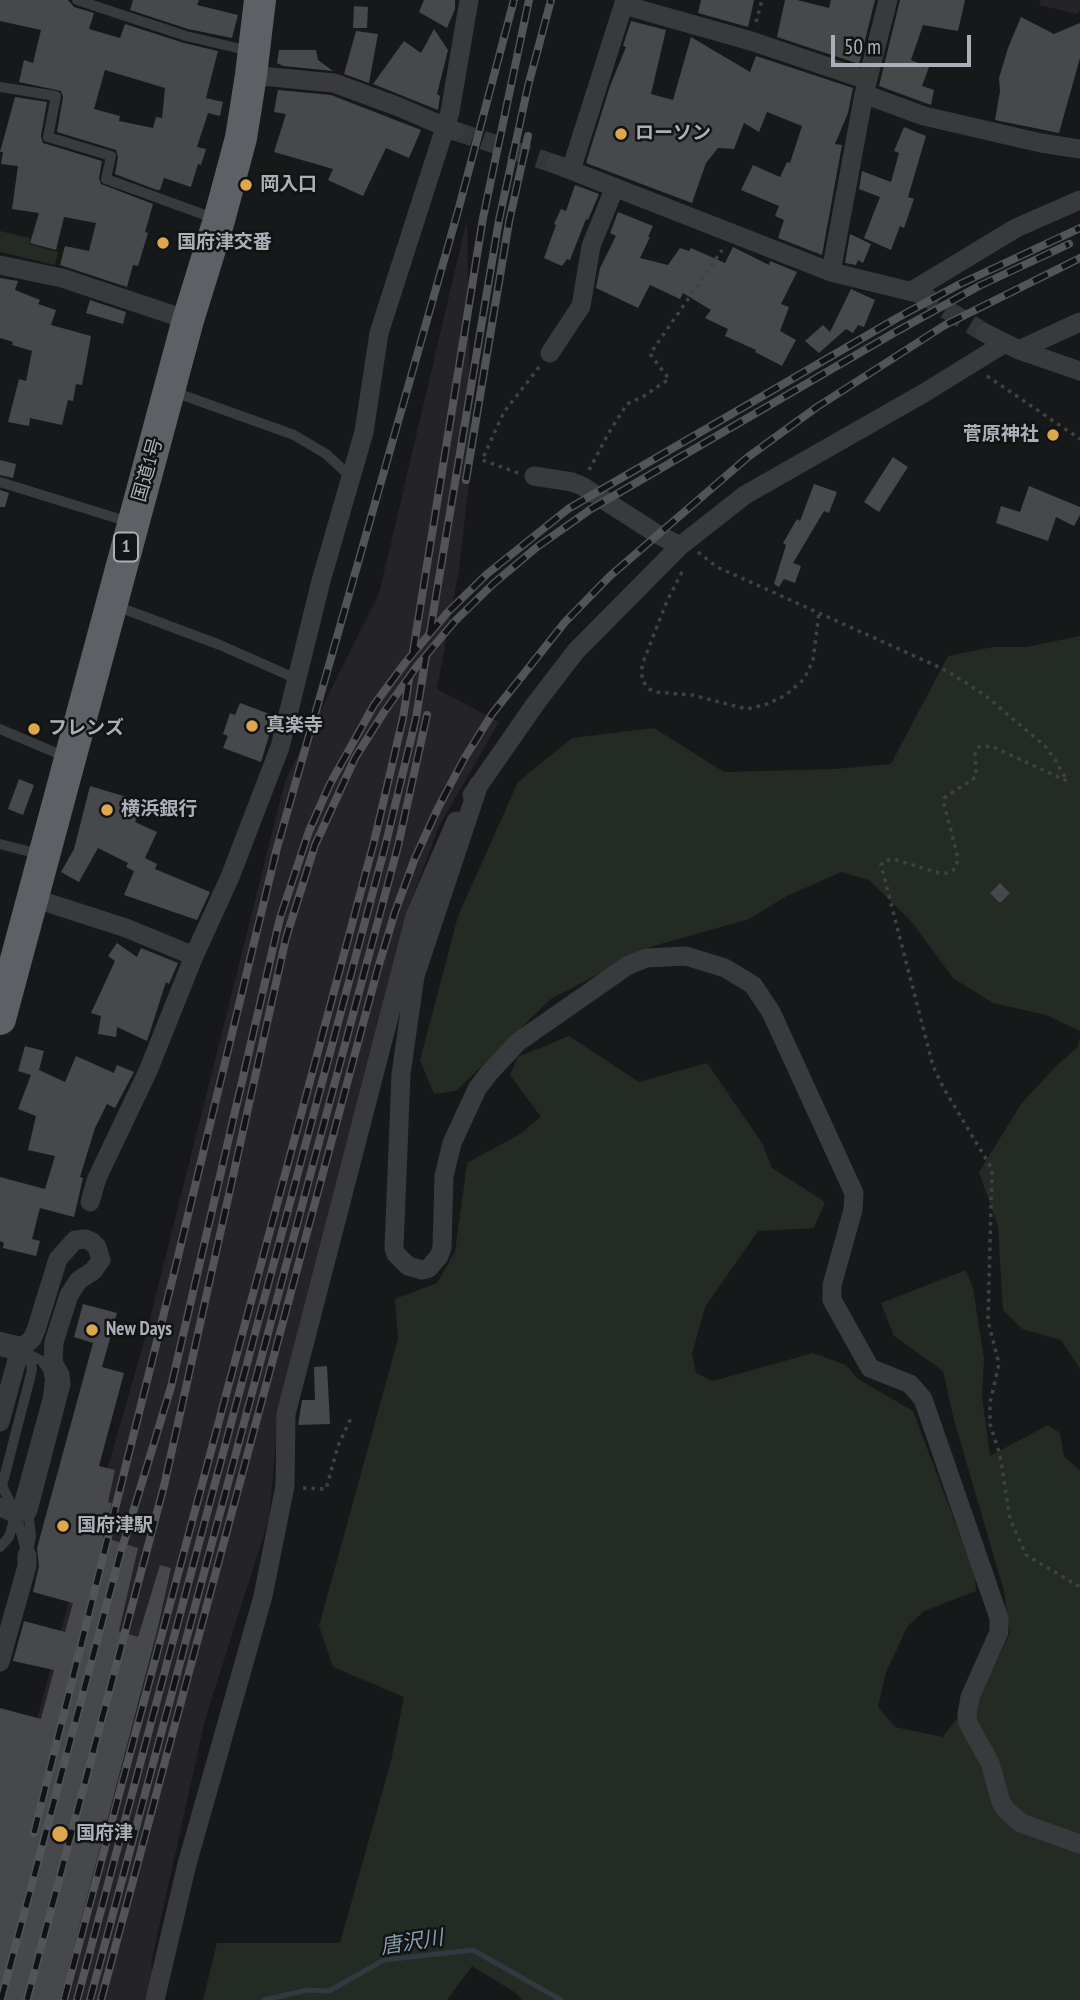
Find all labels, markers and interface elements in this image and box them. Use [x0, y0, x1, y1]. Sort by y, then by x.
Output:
scale bar [835, 21, 975, 65]
text: 50 m [844, 33, 881, 60]
place label: ローソン [635, 123, 711, 145]
marker: ローソン [613, 126, 629, 142]
place label: 岡入口 [260, 174, 317, 196]
marker: 岡入口 [238, 177, 254, 193]
place label: 国府津交番 [177, 232, 272, 254]
marker: 国府津交番 [155, 235, 171, 251]
place label: 菅原神社 [963, 424, 1039, 446]
marker: 菅原神社 [1045, 427, 1061, 443]
street label: 国道1号 [128, 435, 168, 505]
road number: 1 [114, 532, 138, 562]
place label: 真楽寺 [266, 715, 323, 737]
place label: フレンズ [48, 718, 124, 740]
marker: 真楽寺 [244, 718, 260, 734]
marker: フレンズ [26, 721, 42, 737]
place label: 横浜銀行 [121, 799, 197, 821]
marker: 横浜銀行 [99, 802, 115, 818]
place label: New Days [106, 1319, 172, 1341]
marker: New Days [84, 1322, 100, 1338]
place label: 国府津駅 [77, 1515, 153, 1537]
marker: 国府津駅 [55, 1518, 71, 1534]
place label: 国府津 [76, 1823, 133, 1845]
marker: 国府津 [50, 1824, 70, 1844]
water label: 唐沢川 [379, 1926, 445, 1960]

